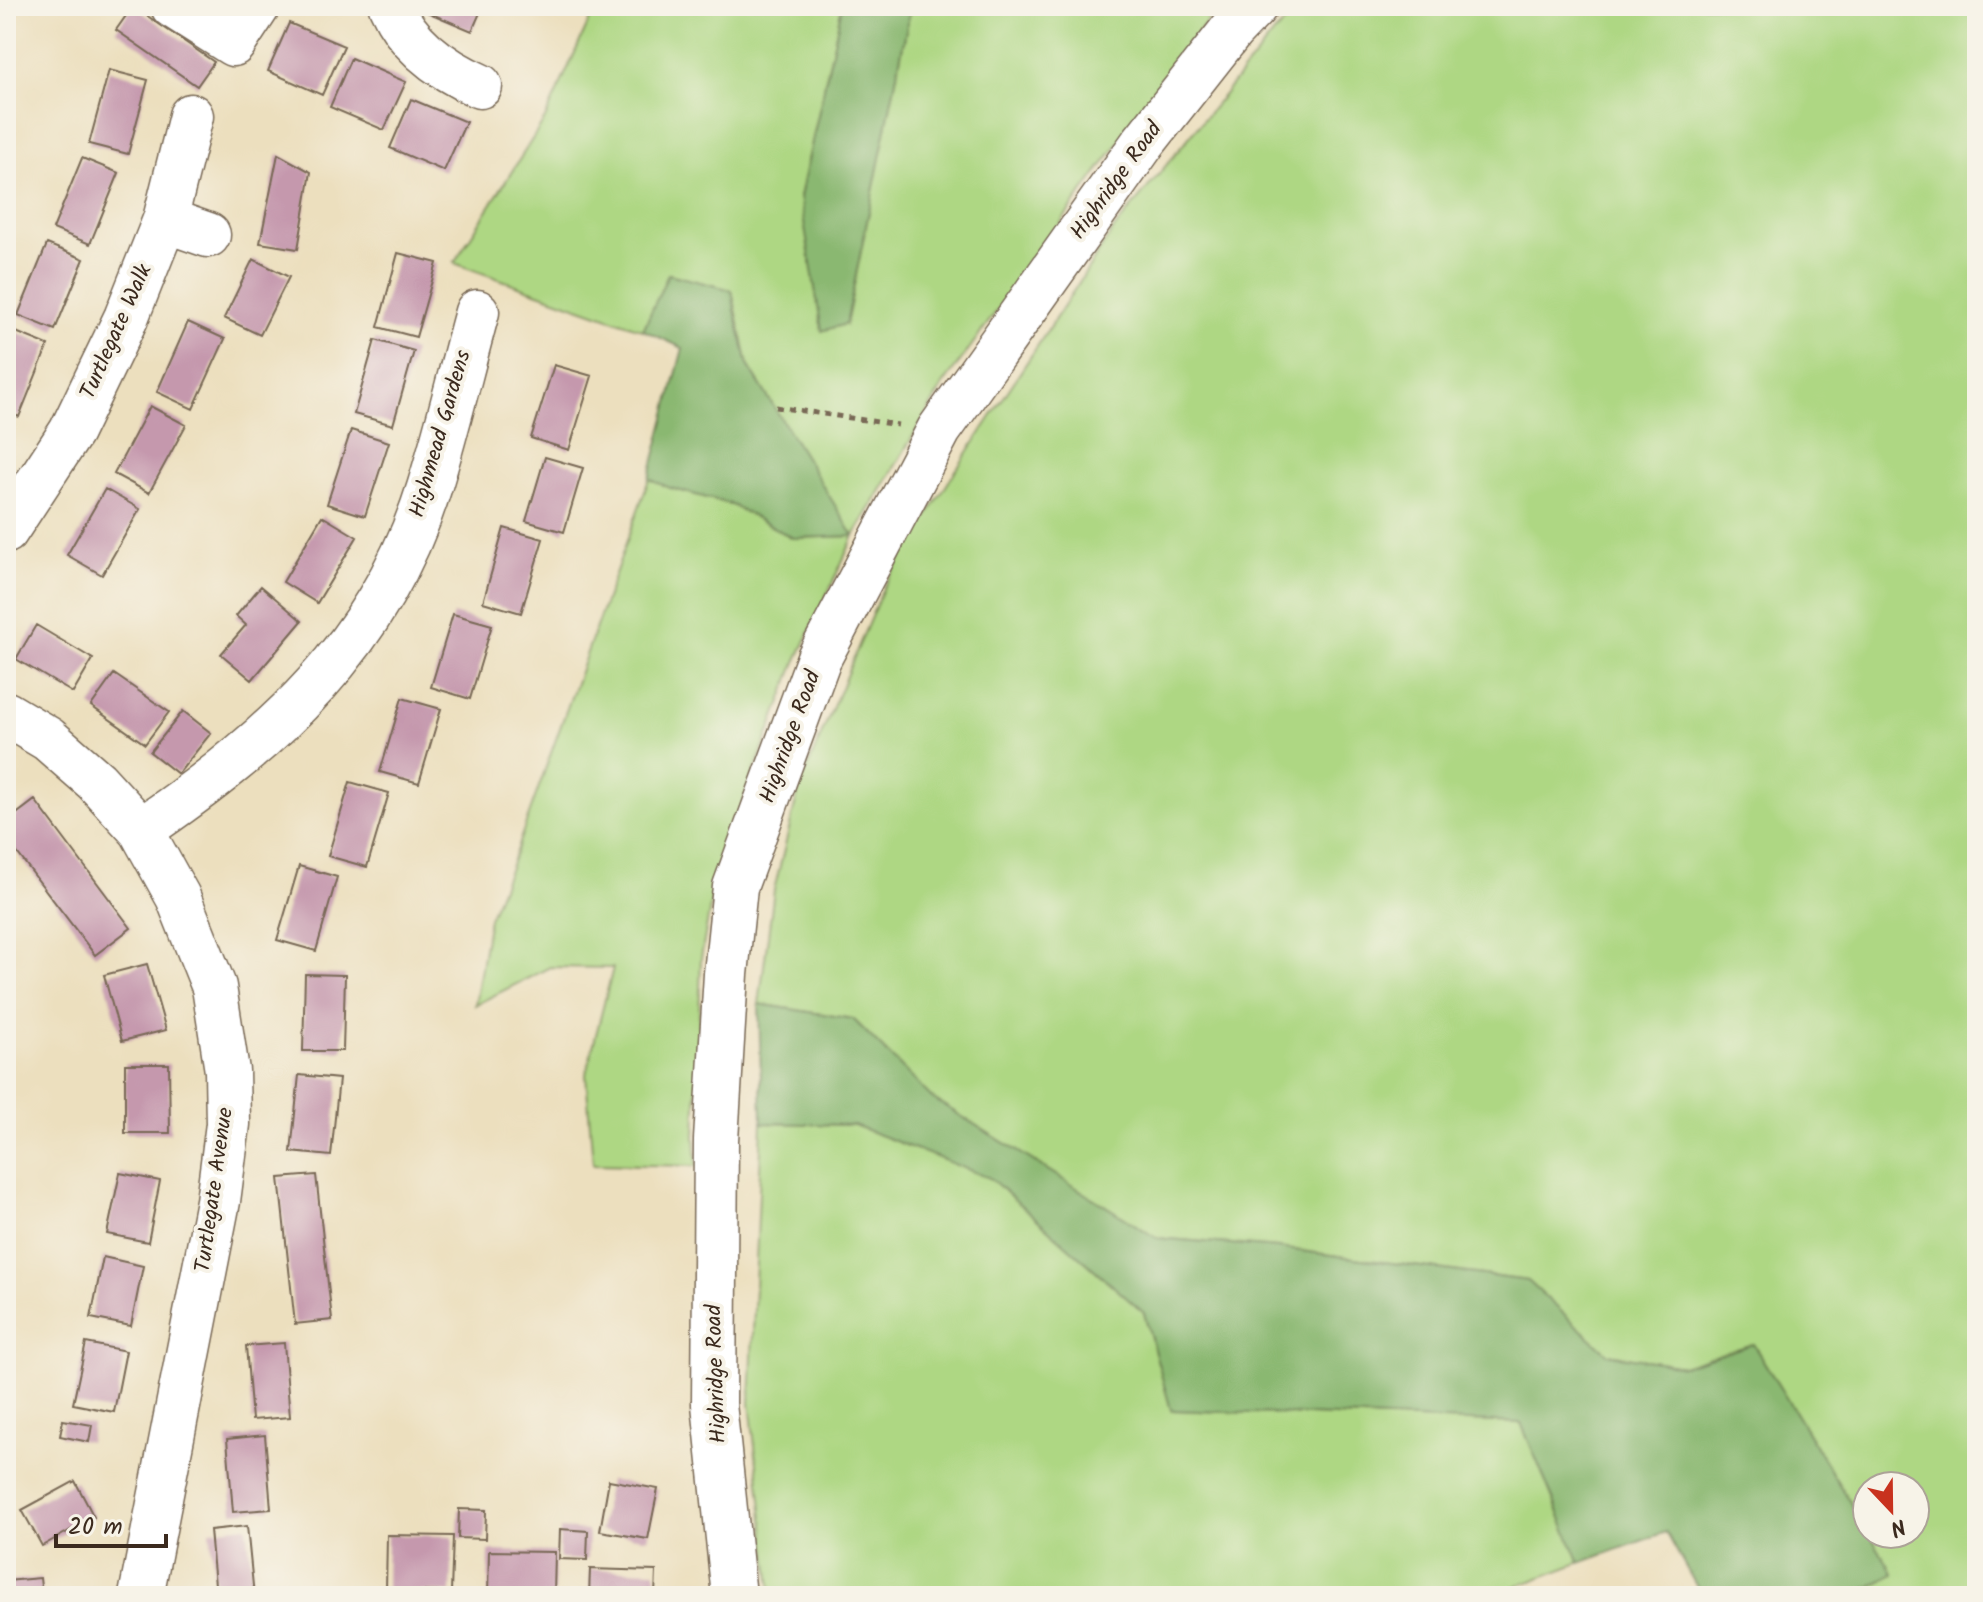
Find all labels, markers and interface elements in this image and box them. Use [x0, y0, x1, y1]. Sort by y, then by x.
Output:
street label: Highridge Road [1062, 114, 1173, 248]
street label: Turtlegate Walk [72, 258, 163, 405]
street label: Highmead Gardens [400, 346, 482, 522]
street label: Highridge Road [751, 665, 832, 808]
street label: Turtlegate Avenue [186, 1105, 244, 1275]
street label: Highridge Road [697, 1303, 737, 1444]
north arrow [1851, 1470, 1931, 1550]
scale bar [56, 1498, 166, 1548]
text: N [1884, 1507, 1911, 1545]
text: 20 m [68, 1508, 123, 1547]

